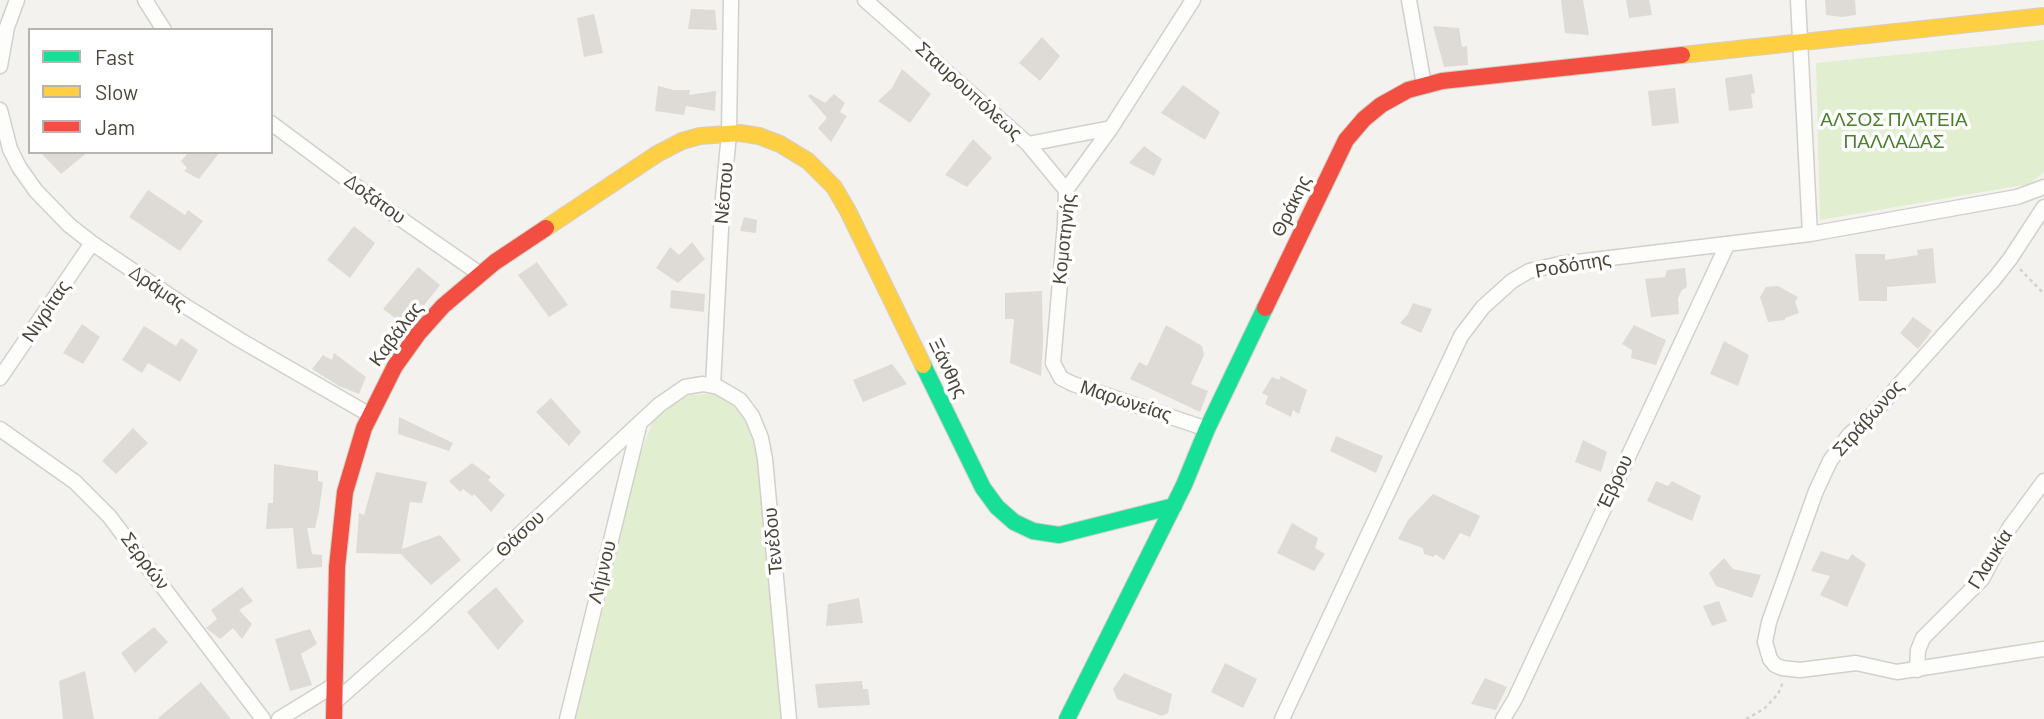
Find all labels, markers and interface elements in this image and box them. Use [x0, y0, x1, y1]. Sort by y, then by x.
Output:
legend [28, 28, 273, 154]
street label: Σταυρουπόλεως [911, 37, 1027, 145]
text: Fast [95, 44, 135, 69]
text: Slow [95, 79, 138, 104]
park label: ΑΛΣΟΣ ΠΛΑΤΕΙΑ ΠΑΛΛΑΔΑΣ [1820, 109, 1968, 153]
text: Jam [95, 114, 135, 139]
street label: Νέστου [710, 161, 738, 225]
street label: Δοξάτου [340, 169, 410, 229]
street label: Θράκης [1266, 171, 1316, 241]
street label: Κομοτηνής [1048, 193, 1080, 285]
street label: Ροδόπης [1533, 247, 1613, 283]
street label: Δράμας [125, 261, 191, 315]
street label: Νιγρίτας [17, 276, 75, 346]
street label: Καβάλας [364, 297, 428, 371]
street label: Ξάνθης [924, 335, 972, 401]
street label: Στράβωνος [1828, 375, 1908, 461]
street label: Μαρωνείας [1077, 376, 1175, 426]
street label: Έβρου [1592, 451, 1638, 513]
street label: Θάσου [491, 506, 549, 562]
street label: Τενέδου [759, 506, 787, 576]
street label: Γλαυκία [1963, 525, 2017, 593]
street label: Σερρών [116, 528, 174, 594]
street label: Λήμνου [583, 538, 621, 606]

